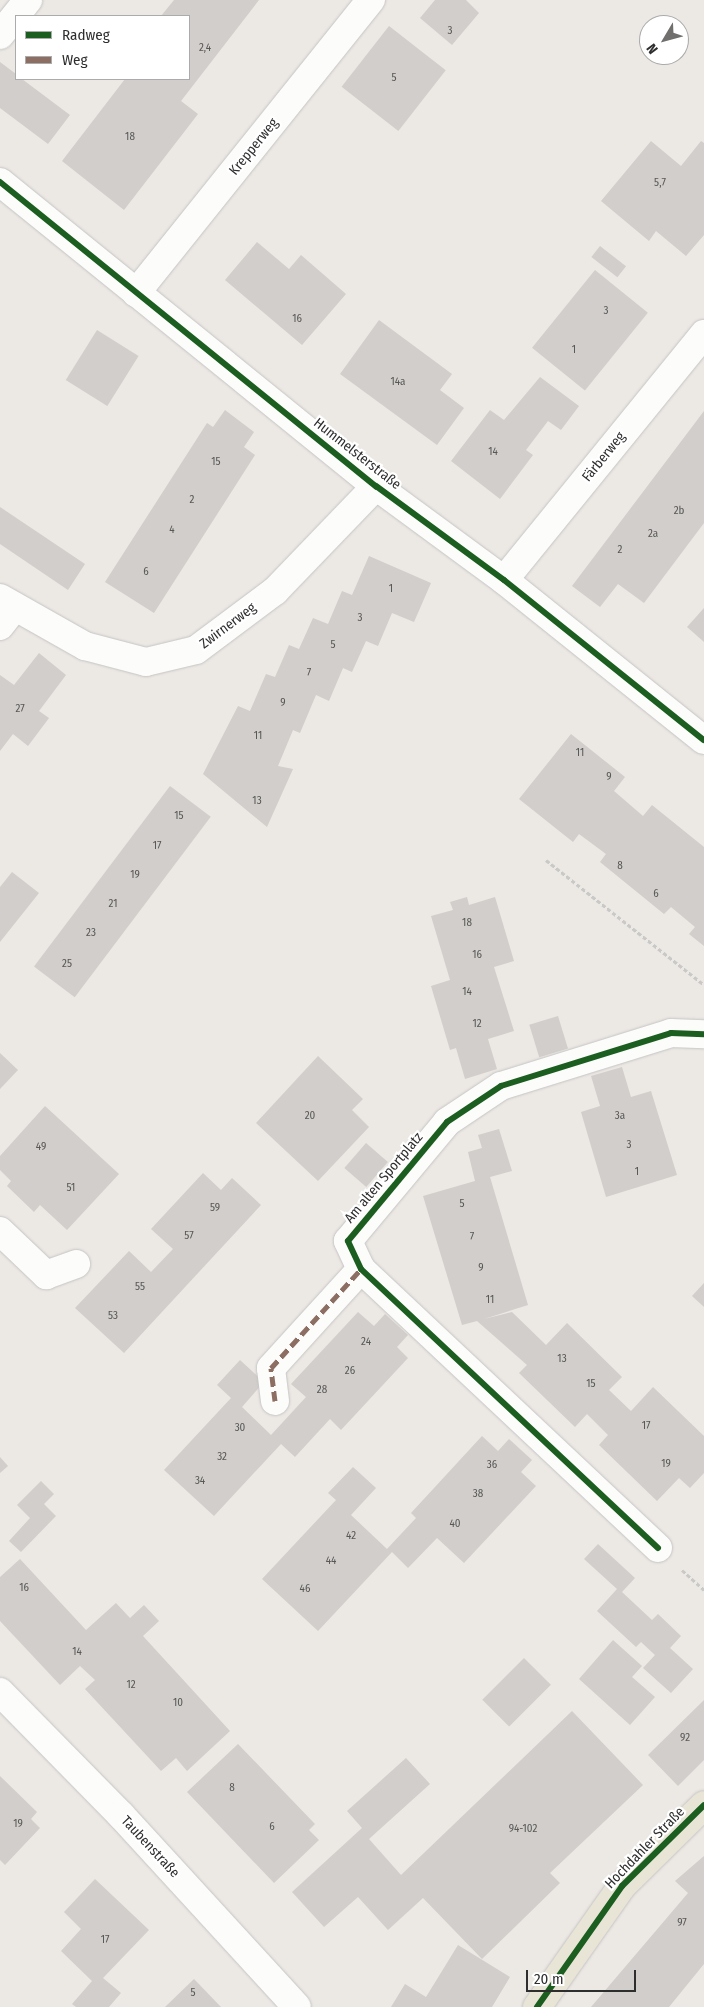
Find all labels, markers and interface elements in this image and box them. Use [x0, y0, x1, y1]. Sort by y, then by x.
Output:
legend [15, 15, 190, 80]
north arrow [639, 15, 689, 65]
house number: 3 [448, 24, 452, 38]
text: Radweg [62, 26, 110, 44]
text: N [643, 40, 662, 57]
house number: 2,4 [199, 41, 211, 55]
text: Weg [62, 51, 88, 69]
house number: 5 [391, 71, 397, 85]
street label: Krepperweg [226, 115, 282, 179]
house number: 18 [125, 130, 135, 144]
house number: 5,7 [654, 176, 666, 190]
house number: 3 [604, 304, 608, 318]
house number: 16 [292, 312, 302, 326]
house number: 1 [572, 343, 576, 357]
house number: 14a [390, 375, 406, 389]
street label: Hummelsterstraße [310, 415, 404, 493]
street label: Färberweg [579, 429, 629, 485]
house number: 14 [488, 445, 498, 459]
house number: 15 [211, 455, 221, 469]
house number: 2 [190, 493, 194, 507]
house number: 2b [674, 504, 684, 518]
house number: 4 [169, 523, 175, 537]
house number: 2a [648, 527, 658, 541]
house number: 2 [618, 543, 622, 557]
house number: 6 [143, 565, 149, 579]
house number: 1 [389, 582, 393, 596]
street label: Zwirnerweg [197, 599, 259, 653]
house number: 3 [358, 611, 362, 625]
house number: 5 [330, 638, 336, 652]
house number: 7 [307, 666, 311, 680]
house number: 9 [280, 696, 286, 710]
house number: 27 [15, 702, 25, 716]
house number: 11 [254, 729, 262, 743]
house number: 11 [576, 746, 584, 760]
house number: 9 [606, 770, 612, 784]
house number: 13 [252, 794, 262, 808]
house number: 15 [174, 809, 184, 823]
house number: 17 [153, 839, 161, 853]
house number: 8 [617, 859, 623, 873]
house number: 19 [130, 868, 140, 882]
house number: 6 [653, 887, 659, 901]
house number: 21 [109, 897, 117, 911]
house number: 18 [462, 916, 472, 930]
house number: 23 [86, 926, 96, 940]
house number: 16 [472, 948, 482, 962]
house number: 25 [62, 957, 72, 971]
house number: 14 [462, 985, 472, 999]
house number: 12 [472, 1017, 482, 1031]
house number: 20 [305, 1109, 315, 1123]
house number: 3a [615, 1109, 625, 1123]
street label: Am alten Sportplatz [341, 1129, 427, 1227]
house number: 3 [627, 1138, 631, 1152]
house number: 49 [36, 1140, 46, 1154]
house number: 1 [635, 1165, 639, 1179]
house number: 51 [67, 1181, 75, 1195]
house number: 5 [459, 1197, 465, 1211]
house number: 59 [210, 1201, 220, 1215]
house number: 57 [184, 1229, 194, 1243]
house number: 7 [470, 1230, 474, 1244]
house number: 9 [478, 1261, 484, 1275]
house number: 55 [135, 1280, 145, 1294]
house number: 11 [486, 1293, 494, 1307]
house number: 53 [108, 1309, 118, 1323]
house number: 24 [361, 1335, 371, 1349]
house number: 13 [557, 1352, 567, 1366]
house number: 26 [345, 1364, 355, 1378]
house number: 15 [586, 1377, 596, 1391]
house number: 28 [317, 1383, 327, 1397]
house number: 17 [642, 1419, 650, 1433]
house number: 30 [235, 1421, 245, 1435]
house number: 32 [217, 1450, 227, 1464]
house number: 19 [661, 1457, 671, 1471]
house number: 36 [487, 1458, 497, 1472]
house number: 34 [195, 1474, 205, 1488]
house number: 38 [473, 1487, 483, 1501]
house number: 40 [449, 1517, 461, 1531]
house number: 42 [346, 1529, 356, 1543]
house number: 44 [326, 1554, 336, 1568]
house number: 16 [19, 1581, 29, 1595]
house number: 46 [300, 1582, 310, 1596]
house number: 14 [72, 1645, 82, 1659]
house number: 12 [126, 1678, 136, 1692]
house number: 10 [173, 1696, 183, 1710]
house number: 92 [680, 1731, 690, 1745]
house number: 8 [229, 1781, 235, 1795]
street label: Hochdahler Straße [602, 1804, 688, 1892]
street label: Taubenstraße [117, 1813, 183, 1881]
house number: 19 [13, 1817, 23, 1831]
house number: 6 [269, 1820, 275, 1834]
house number: 94-102 [509, 1822, 537, 1836]
house number: 97 [677, 1916, 687, 1930]
house number: 17 [101, 1933, 109, 1947]
scale bar [529, 1960, 639, 1992]
text: 20 m [534, 1970, 564, 1988]
house number: 5 [190, 1986, 196, 2000]

